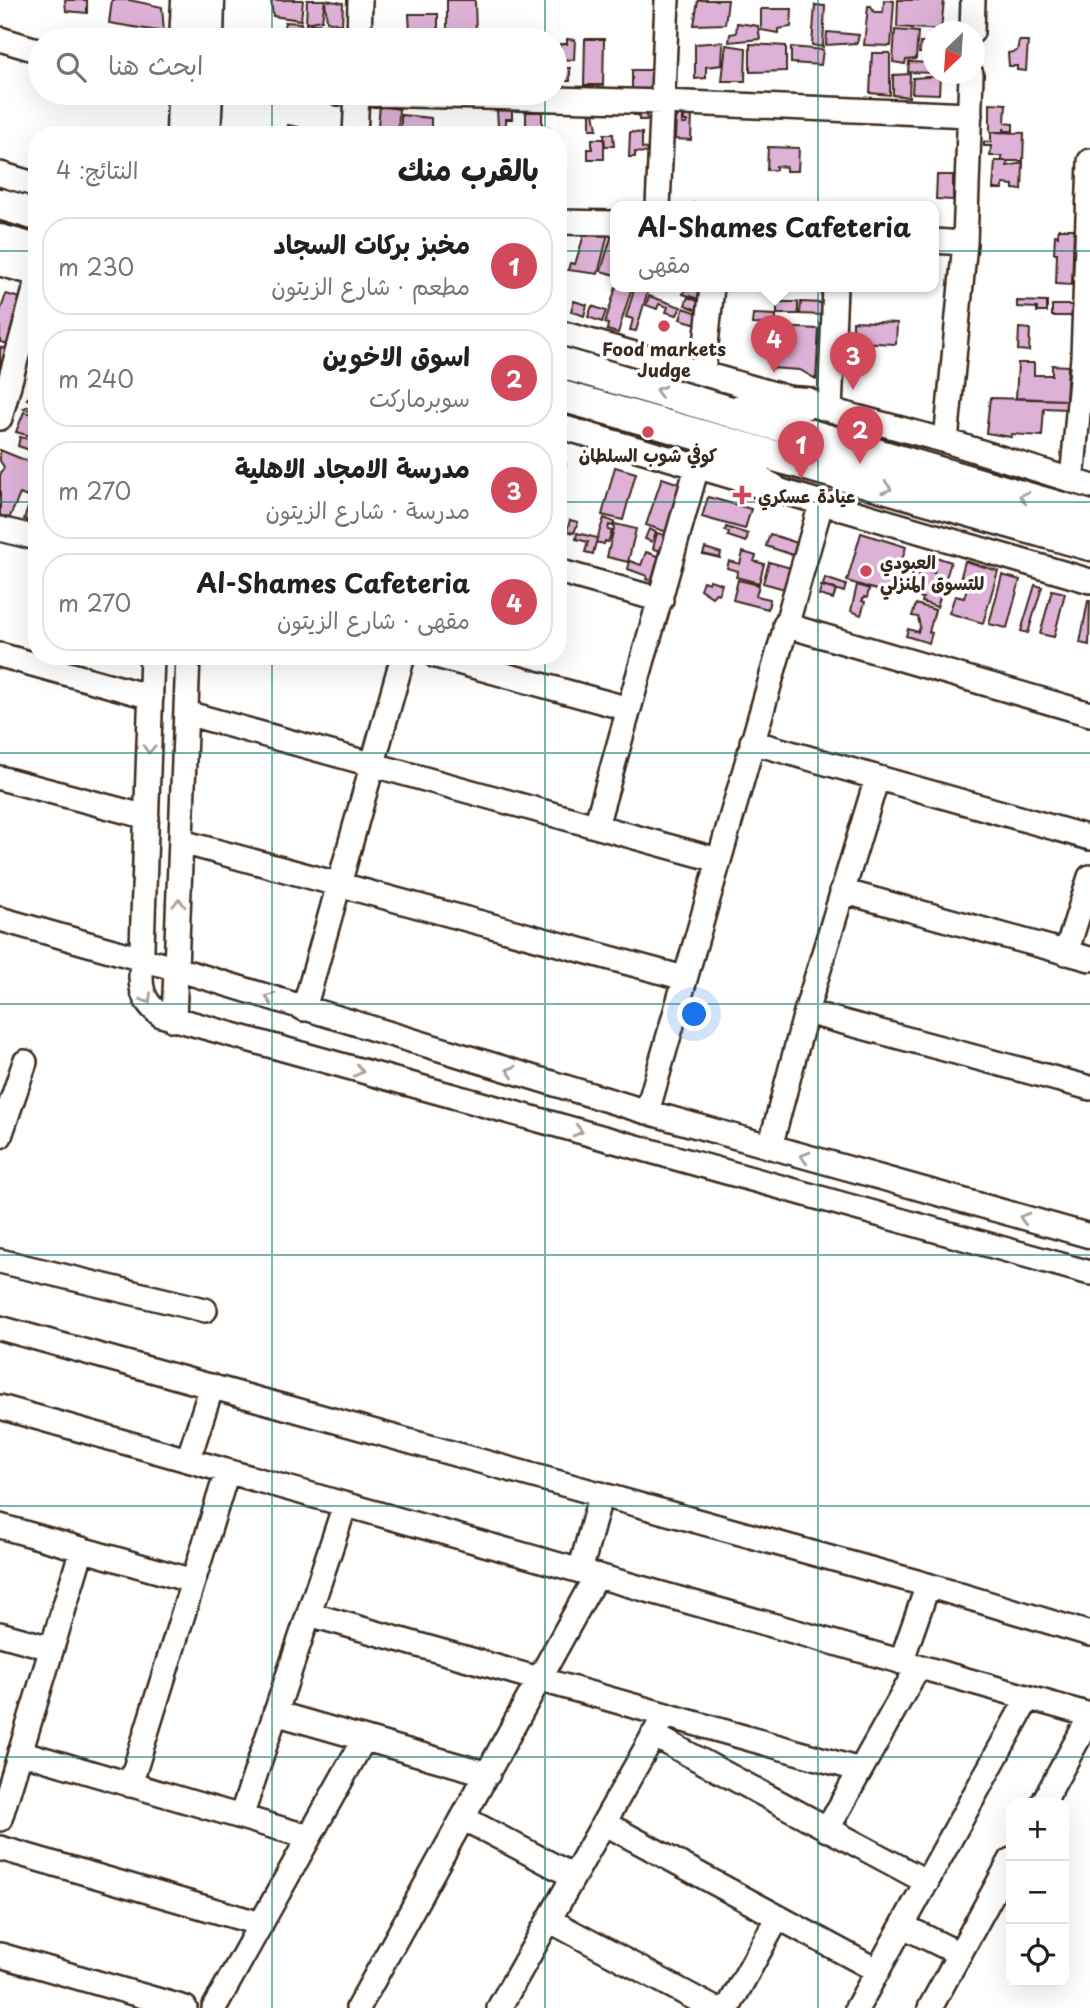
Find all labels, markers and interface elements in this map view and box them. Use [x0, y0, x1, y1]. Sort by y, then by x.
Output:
north arrow [922, 21, 985, 84]
search box [28, 28, 567, 105]
text: ابحث هنا [108, 45, 203, 84]
icon: search [52, 48, 90, 86]
text: بالقرب منك [398, 146, 539, 191]
text: النتائج: 4 [56, 152, 138, 187]
popup [610, 201, 939, 292]
text: Al-Shames Cafeteria [638, 207, 911, 246]
text: مخبز بركات السجاد [273, 224, 470, 263]
text: مقهى [638, 246, 691, 281]
text: 230 m [58, 249, 134, 284]
text: 1 [509, 249, 520, 284]
text: مطعم · شارع الزيتون [271, 268, 470, 303]
pin: 4 [751, 315, 797, 373]
marker: Food markets Judge [656, 318, 672, 334]
pin: 3 [830, 332, 876, 390]
place label: Food markets Judge [602, 335, 726, 383]
text: اسوق الاخوين [323, 336, 470, 375]
text: 240 m [58, 361, 134, 396]
text: 2 [506, 361, 522, 396]
text: سوبرماركت [369, 380, 470, 415]
one-way arrow [654, 385, 666, 399]
pin: 2 [837, 406, 883, 464]
pin: 1 [778, 421, 824, 479]
marker: كوفي شوب السلطان [640, 424, 656, 440]
place label: كوفي شوب السلطان [579, 441, 717, 469]
text: مدرسة الامجاد الاهلية [235, 448, 470, 487]
text: 270 m [58, 473, 131, 508]
text: 3 [506, 473, 522, 508]
one-way arrow [880, 480, 892, 494]
place label: عيادة عسكري [758, 482, 856, 511]
marker: عيادة عسكري [732, 485, 752, 505]
one-way arrow [1019, 491, 1031, 506]
text: مدرسة · شارع الزيتون [265, 492, 470, 527]
place label: العبودي للتسوق المنزلي [880, 548, 984, 600]
text: Al-Shames Cafeteria [197, 563, 470, 602]
marker: العبودي للتسوق المنزلي [858, 563, 874, 579]
text: 270 m [58, 585, 131, 620]
text: 4 [506, 585, 522, 620]
text: مقهى · شارع الزيتون [277, 602, 470, 637]
one-way arrow [141, 744, 157, 755]
one-way arrow [172, 897, 187, 908]
one-way arrow [139, 991, 152, 1004]
one-way arrow [264, 992, 276, 1007]
your location [677, 997, 711, 1031]
one-way arrow [352, 1063, 364, 1077]
one-way arrow [505, 1065, 517, 1080]
one-way arrow [572, 1123, 584, 1138]
one-way arrow [799, 1150, 811, 1165]
one-way arrow [1018, 1211, 1030, 1226]
map controls [1006, 1798, 1069, 1987]
button: + [1006, 1798, 1069, 1861]
button: − [1006, 1861, 1069, 1924]
button: locate [1006, 1924, 1069, 1987]

